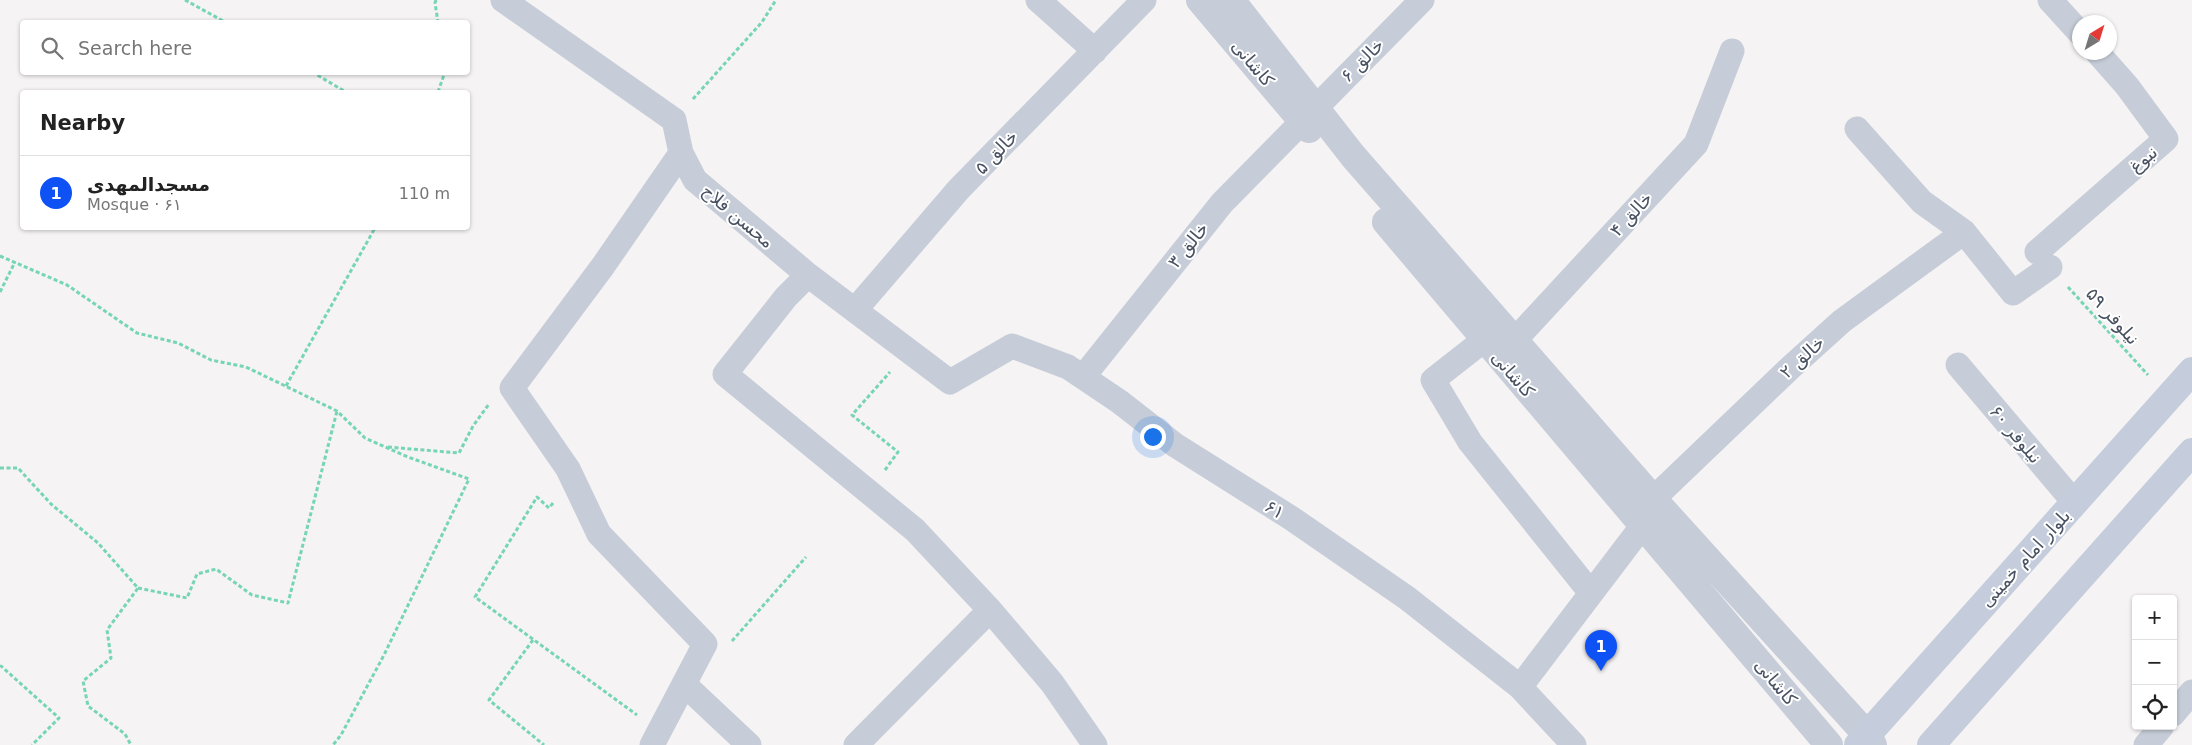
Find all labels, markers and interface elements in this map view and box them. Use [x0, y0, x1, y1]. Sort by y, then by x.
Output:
north arrow [2072, 15, 2117, 60]
search box [20, 20, 470, 75]
icon: search [38, 34, 66, 62]
street label: خالق ۶ [1336, 34, 1389, 87]
street label: کاشانی [1227, 35, 1279, 91]
text: Search here [78, 37, 192, 59]
text: Nearby [40, 111, 125, 135]
street label: خالق ۵ [970, 126, 1023, 179]
street label: نبوغ [2125, 141, 2162, 178]
text: مسجدالمهدی [87, 173, 210, 195]
street label: محسن فلاح [697, 180, 778, 253]
text: 1 [50, 184, 62, 203]
text: 110 m [399, 184, 450, 203]
street label: خالق ۴ [1605, 188, 1657, 241]
text: Mosque · ۶۱ [87, 195, 182, 214]
street label: خالق ۳ [1163, 218, 1213, 273]
street label: نیلوفر ۵۹ [2081, 283, 2144, 349]
street label: خالق ۲ [1775, 332, 1829, 383]
street label: کاشانی [1487, 346, 1539, 402]
street label: نیلوفر ۶۰ [1985, 401, 2046, 468]
your location [1140, 424, 1166, 450]
street label: ۶۱ [1261, 495, 1289, 523]
street label: بلوار امام خمینی [1976, 505, 2075, 612]
map controls [2132, 595, 2177, 730]
button: + [2132, 595, 2177, 640]
pin: 1 [1585, 630, 1617, 671]
button: − [2132, 640, 2177, 685]
street label: کاشانی [1750, 654, 1802, 710]
button: locate [2132, 685, 2177, 730]

